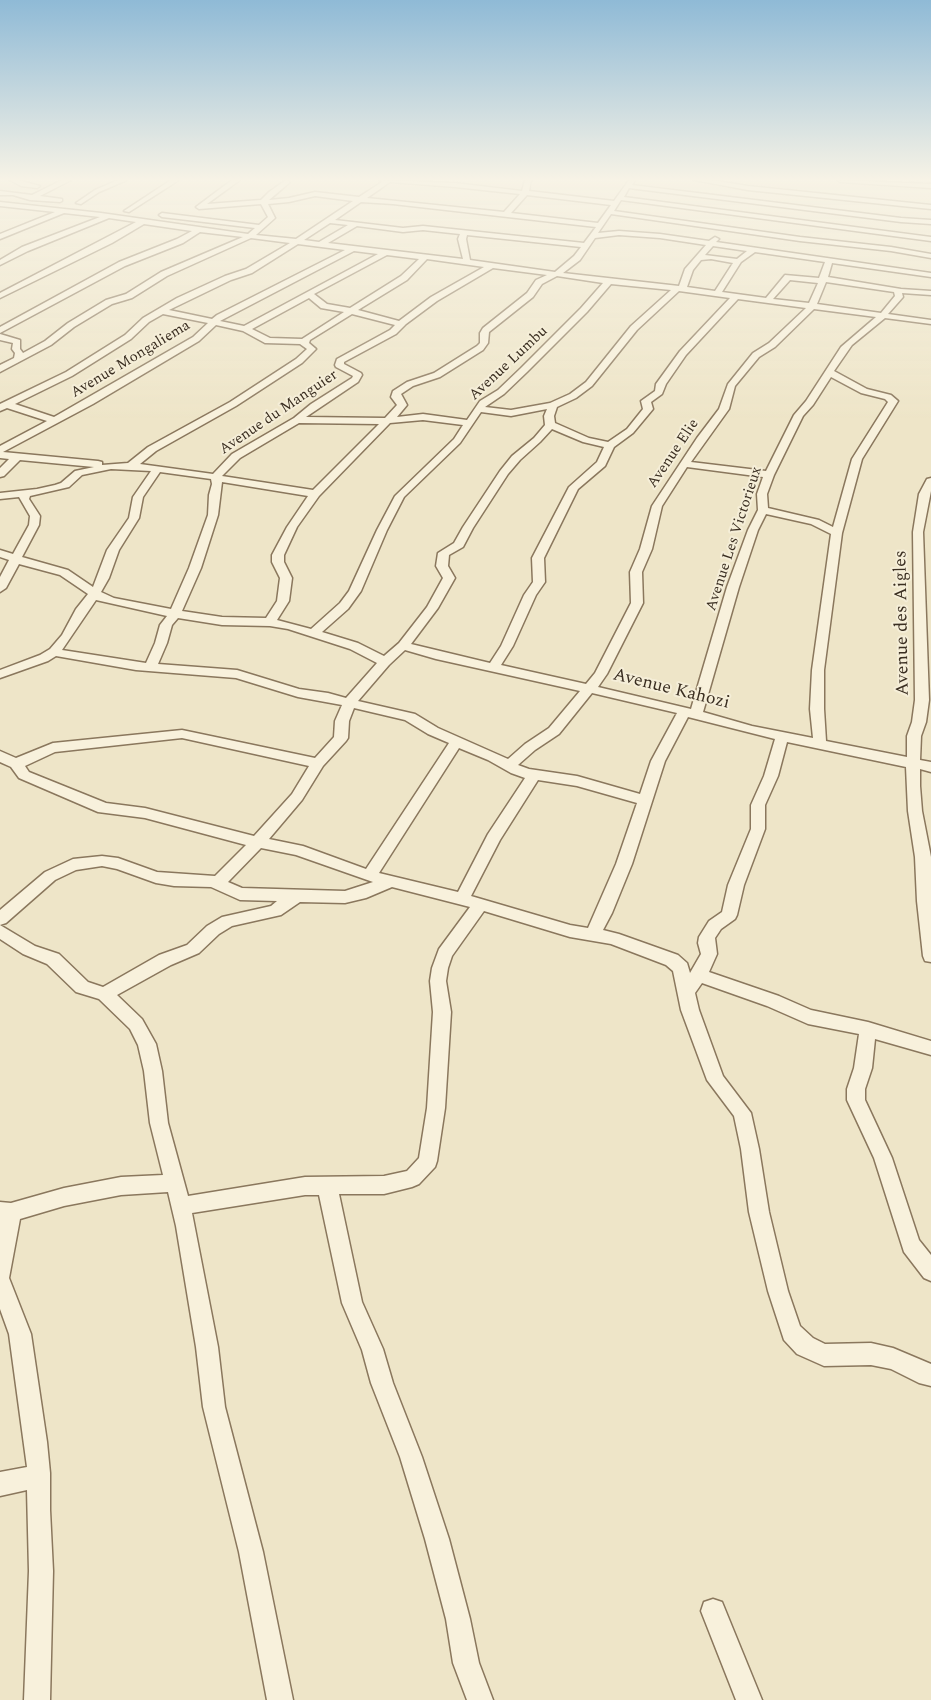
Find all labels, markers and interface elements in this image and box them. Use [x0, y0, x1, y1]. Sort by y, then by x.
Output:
street label: Avenue Mongaliema [68, 317, 194, 403]
street label: Avenue Lumbu [466, 323, 552, 405]
street label: Avenue du Manguier [216, 367, 342, 459]
street label: Avenue Elie [644, 416, 704, 492]
street label: Avenue Les Victorieux [703, 465, 767, 613]
street label: Avenue des Aigles [891, 550, 915, 696]
street label: Avenue Kahozi [610, 665, 732, 715]

